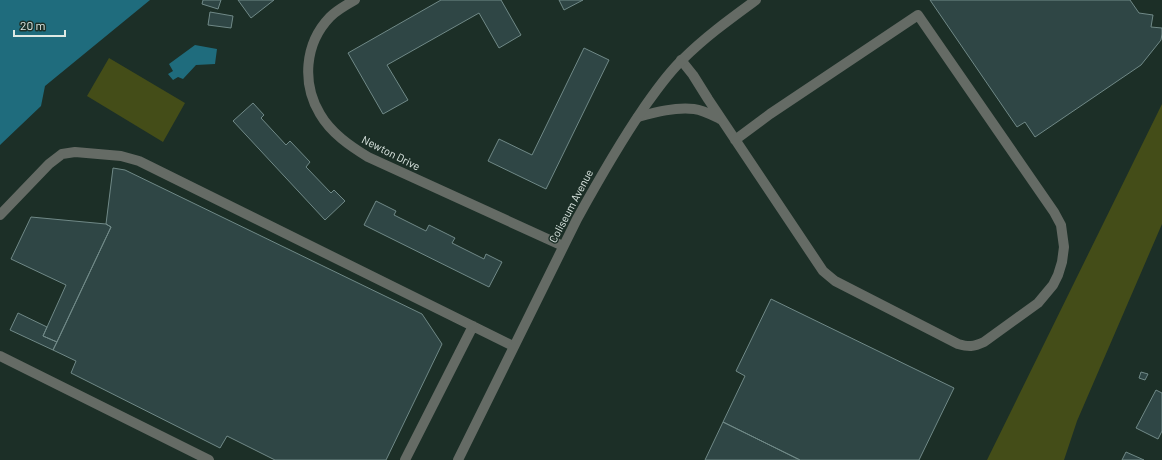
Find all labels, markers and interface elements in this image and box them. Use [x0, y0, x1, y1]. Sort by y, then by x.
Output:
scale bar [14, 12, 65, 38]
text: 20 m [20, 18, 46, 32]
street label: Newton Drive [360, 132, 423, 173]
street label: Coliseum Avenue [546, 167, 595, 245]

